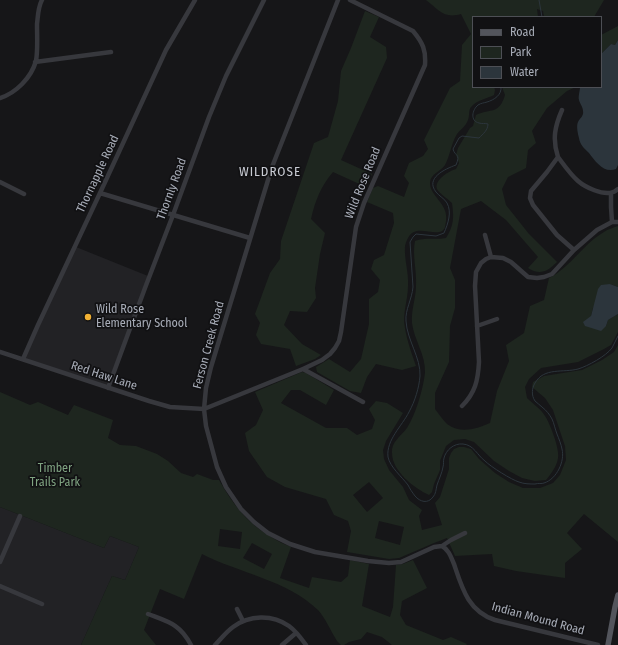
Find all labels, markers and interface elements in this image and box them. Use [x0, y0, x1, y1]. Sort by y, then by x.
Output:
legend [472, 16, 602, 88]
text: Road [510, 25, 535, 39]
text: Park [510, 45, 531, 59]
text: Water [510, 65, 538, 79]
street label: Thornapple Road [74, 133, 122, 215]
street label: Wild Rose Road [342, 145, 384, 221]
street label: Thornly Road [154, 156, 190, 222]
district label: WILDROSE [239, 164, 301, 180]
street label: Ferson Creek Road [190, 300, 228, 390]
place label: Wild Rose Elementary School [96, 303, 187, 331]
marker: Wild Rose Elementary School [83, 312, 93, 322]
street label: Red Haw Lane [69, 359, 139, 393]
park label: Timber Trails Park [30, 462, 80, 490]
street label: Indian Mound Road [490, 600, 586, 638]

